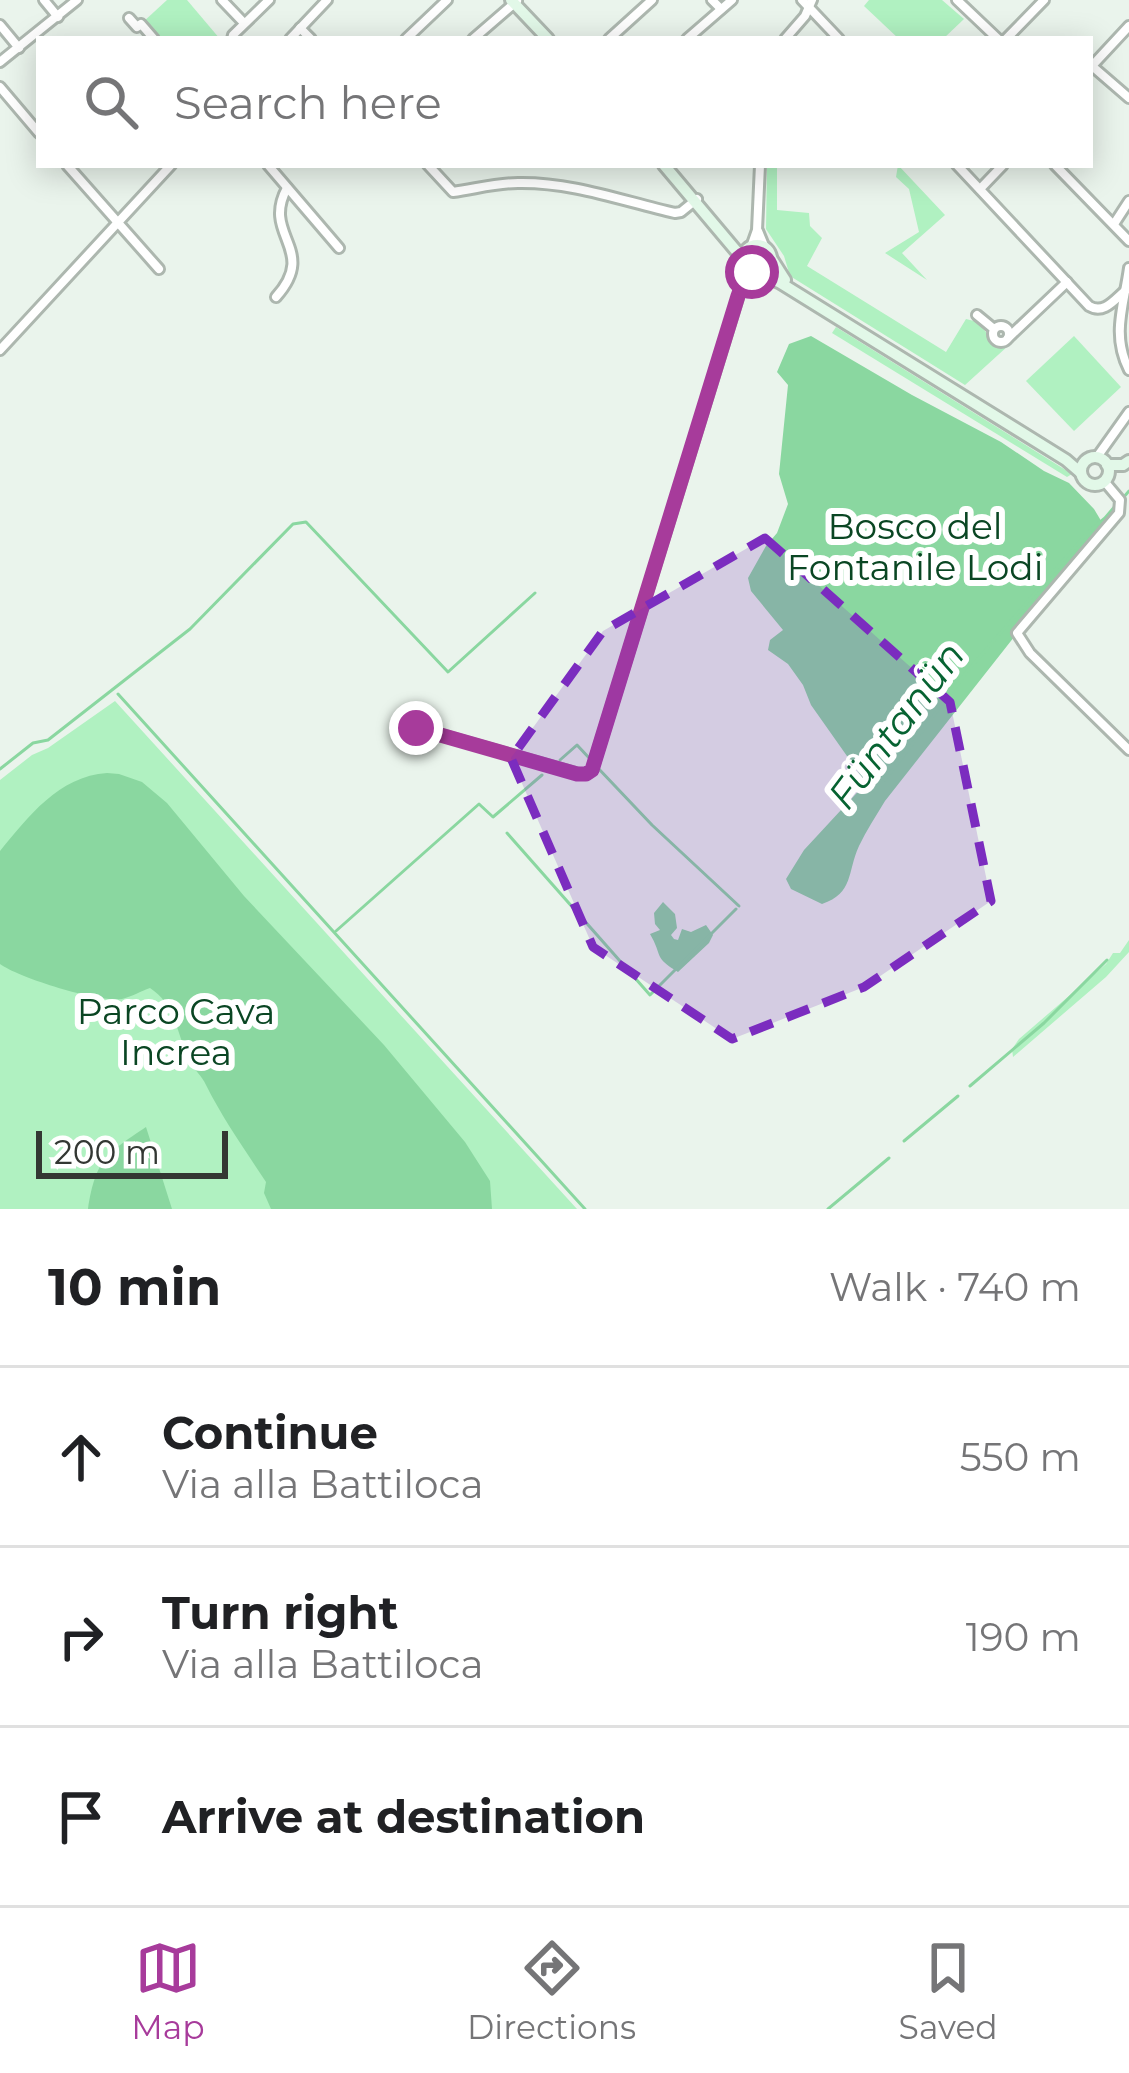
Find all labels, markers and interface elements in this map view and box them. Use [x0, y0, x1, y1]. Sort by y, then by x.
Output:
search box [36, 36, 1093, 168]
icon: search [78, 69, 144, 135]
text: Search here [174, 75, 442, 130]
route start [725, 245, 779, 299]
park label: Bosco del Fontanile Lodi [787, 504, 1043, 589]
water label: Füntanün [818, 632, 974, 818]
route end [389, 701, 443, 755]
park label: Parco Cava Increa [77, 989, 275, 1074]
scale bar [36, 1125, 228, 1178]
text: 200 m [54, 1132, 160, 1172]
text: 10 min [48, 1256, 221, 1318]
text: Walk · 740 m [829, 1263, 1081, 1311]
text: Continue [162, 1405, 378, 1460]
icon: ahead [48, 1424, 114, 1490]
text: 550 m [960, 1433, 1081, 1481]
text: Via alla Battiloca [162, 1460, 483, 1508]
text: Turn right [162, 1585, 398, 1640]
icon: right [48, 1604, 114, 1670]
text: 190 m [966, 1613, 1081, 1661]
text: Via alla Battiloca [162, 1640, 483, 1688]
icon: arrive [48, 1784, 114, 1850]
text: Arrive at destination [162, 1789, 645, 1844]
tab: Map [131, 1935, 205, 2047]
tab: Directions [467, 1935, 636, 2047]
tab: Saved [899, 1935, 998, 2047]

